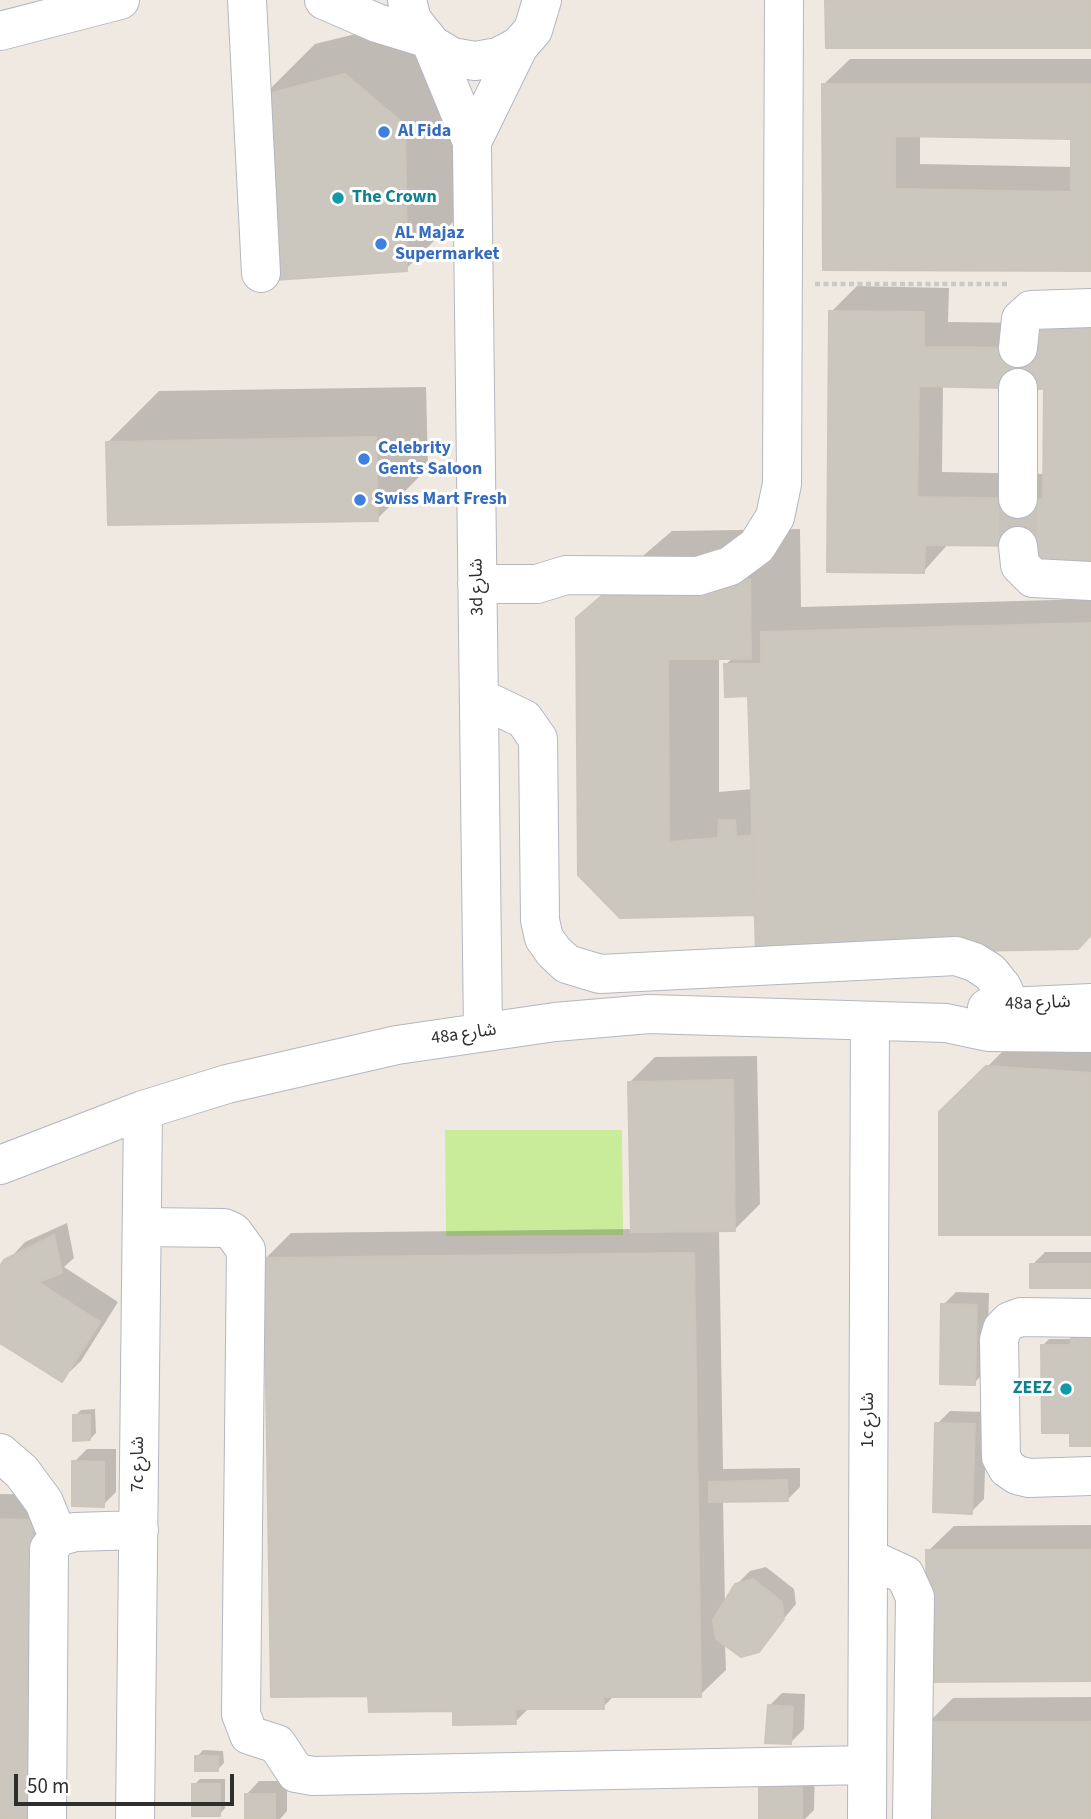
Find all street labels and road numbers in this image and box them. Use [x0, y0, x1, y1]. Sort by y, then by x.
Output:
street label: 3d شارع [467, 558, 489, 616]
street label: 48a شارع [1005, 992, 1071, 1016]
street label: 48a شارع [430, 1020, 498, 1050]
street label: 1c شارع [858, 1392, 880, 1448]
street label: 7c شارع [128, 1436, 150, 1492]

